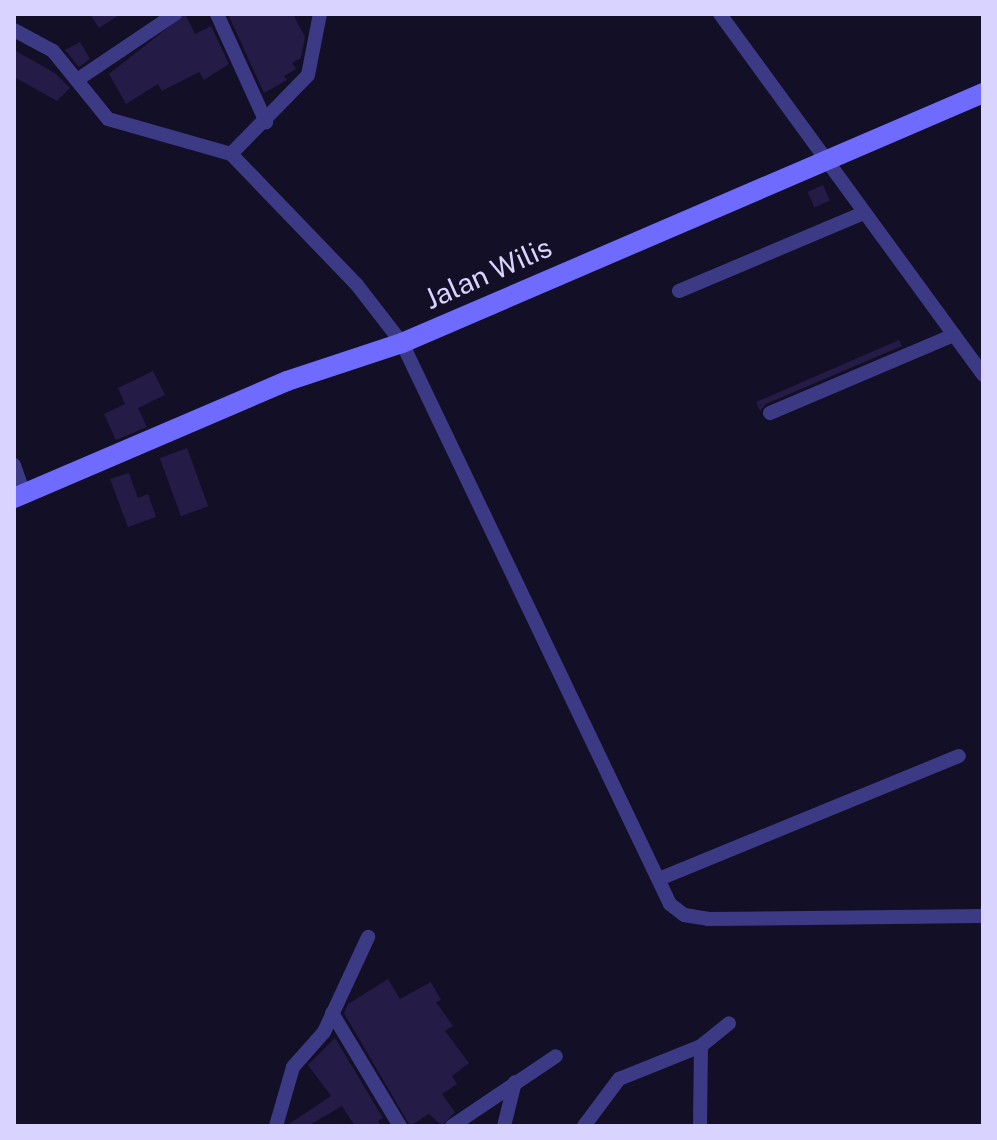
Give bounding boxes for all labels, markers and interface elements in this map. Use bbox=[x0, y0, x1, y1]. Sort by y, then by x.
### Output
street label: Jalan Wilis bbox=[419, 230, 557, 316]

